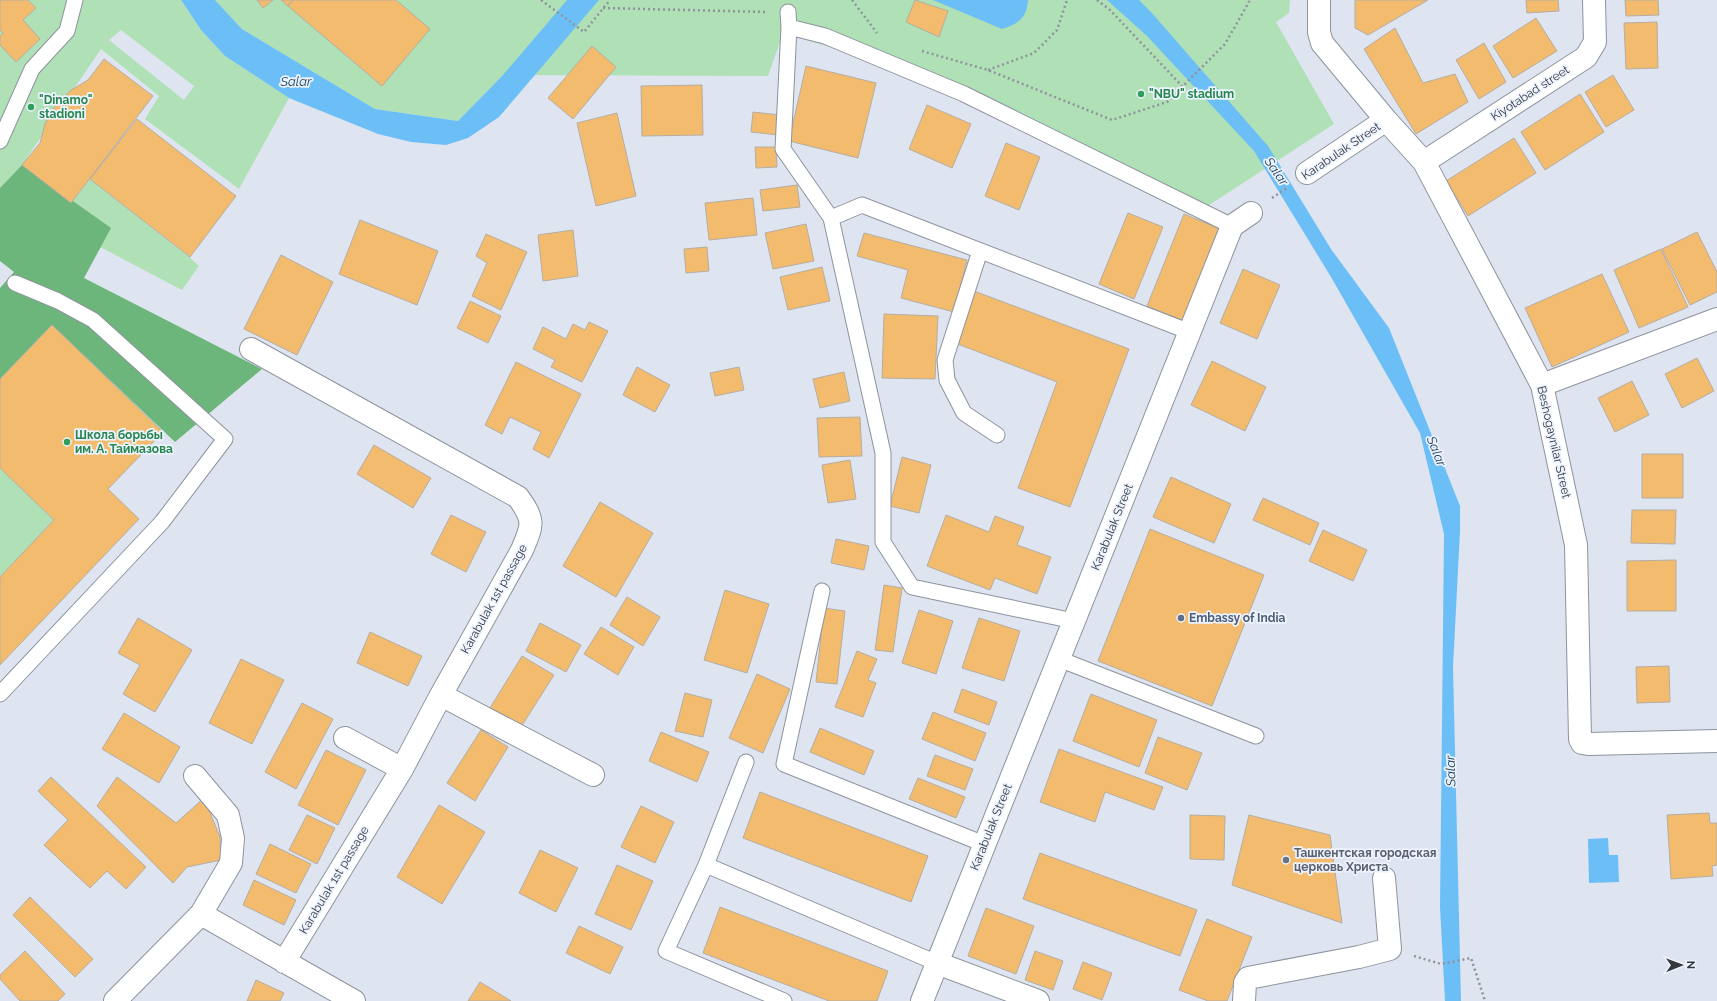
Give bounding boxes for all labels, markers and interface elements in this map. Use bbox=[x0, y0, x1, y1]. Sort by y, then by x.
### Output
street label: Kiyotаbad street bbox=[1488, 62, 1572, 124]
water label: Salar bbox=[279, 74, 312, 89]
place label: "NBU" stadium bbox=[1149, 87, 1234, 101]
marker: "NBU" stadium bbox=[1136, 89, 1146, 99]
place label: "Dinamo" stadioni bbox=[39, 93, 92, 121]
marker: "Dinamo" stadioni bbox=[26, 102, 36, 112]
street label: Karabulak Street bbox=[1299, 119, 1383, 183]
water label: Salar bbox=[1261, 153, 1292, 189]
street label: Beshogaynilar Street bbox=[1534, 384, 1574, 500]
place label: Школа борьбы им. А. Таймазова bbox=[75, 428, 173, 456]
water label: Salar bbox=[1423, 433, 1450, 469]
marker: Школа борьбы им. А. Таймазова bbox=[62, 437, 72, 447]
street label: Karabulak Street bbox=[1088, 482, 1136, 572]
street label: Karabulak 1st passage bbox=[458, 542, 530, 656]
place label: Embassy of India bbox=[1189, 611, 1285, 625]
marker: Embassy of India bbox=[1176, 613, 1186, 623]
water label: Salar bbox=[1442, 755, 1459, 788]
street label: Karabulak Street bbox=[967, 782, 1015, 872]
street label: Karabulak 1st passage bbox=[296, 824, 372, 936]
place label: Ташкентская городская церковь Христа bbox=[1294, 846, 1437, 874]
marker: Ташкентская городская церковь Христа bbox=[1281, 855, 1291, 865]
north arrow bbox=[1661, 945, 1701, 985]
text: N bbox=[1684, 961, 1697, 969]

